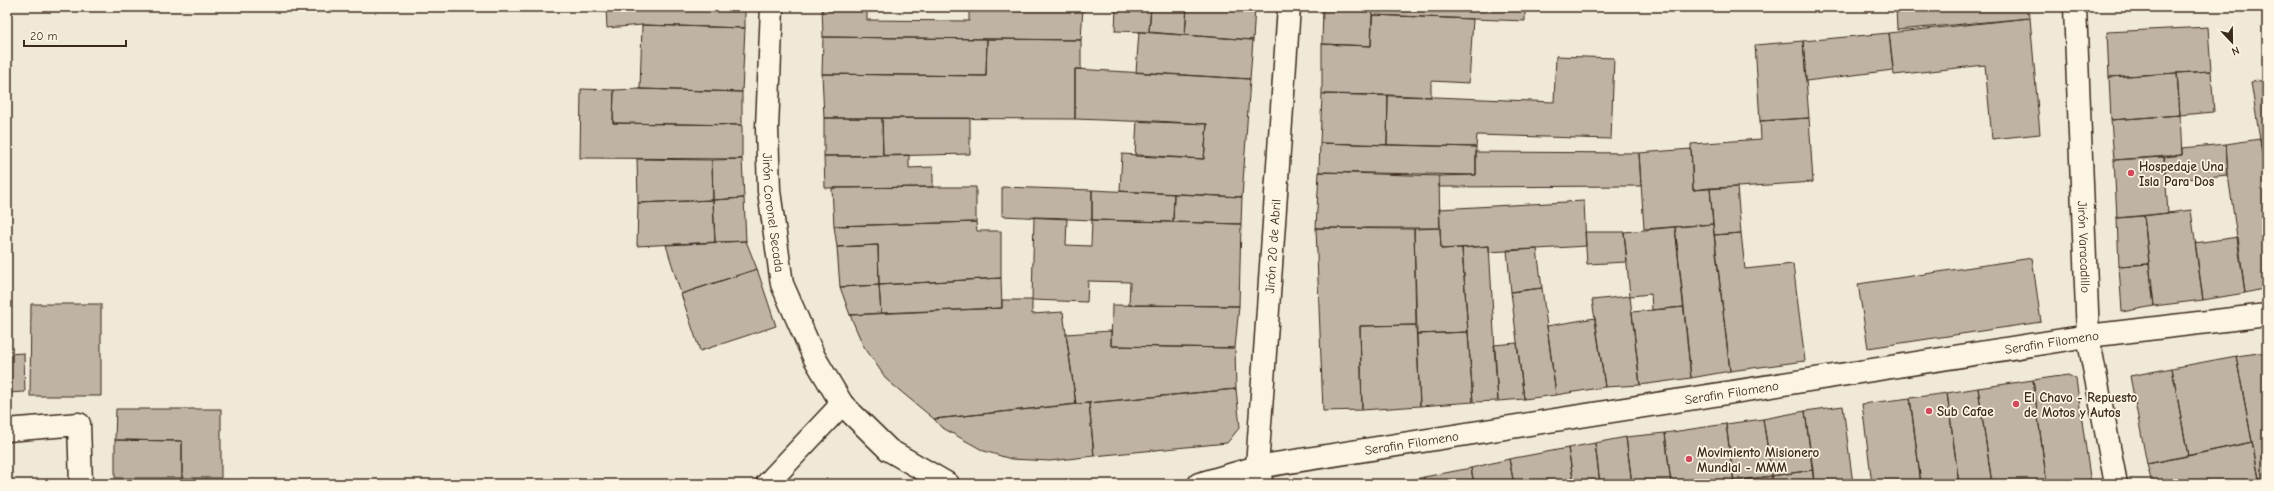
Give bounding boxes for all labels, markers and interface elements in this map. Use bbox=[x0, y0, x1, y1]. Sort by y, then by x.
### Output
scale bar bbox=[24, 22, 126, 48]
north arrow bbox=[2212, 22, 2252, 62]
text: 20 m bbox=[30, 29, 58, 43]
text: N bbox=[2230, 43, 2241, 58]
street label: Jirón Coronel Secada bbox=[760, 153, 788, 273]
place label: Hospedaje Una Isla Para Dos bbox=[2139, 159, 2224, 189]
marker: Hospedaje Una Isla Para Dos bbox=[2126, 168, 2136, 178]
street label: Jirón 20 de Abril bbox=[1262, 199, 1283, 294]
street label: Jirón Varacadillo bbox=[2075, 200, 2094, 293]
street label: Serafin Filomeno bbox=[2004, 327, 2100, 357]
street label: Serafin Filomeno bbox=[1684, 377, 1780, 407]
place label: El Chavo - Repuesto de Motos y Autos bbox=[2024, 390, 2138, 420]
marker: El Chavo - Repuesto de Motos y Autos bbox=[2011, 399, 2021, 409]
place label: Sub Cafae bbox=[1937, 404, 1994, 419]
marker: Sub Cafae bbox=[1924, 406, 1934, 416]
street label: Serafin Filomeno bbox=[1364, 428, 1460, 457]
place label: Movimiento Misionero Mundial - MMM bbox=[1697, 445, 1820, 475]
marker: Movimiento Misionero Mundial - MMM bbox=[1684, 454, 1694, 464]

